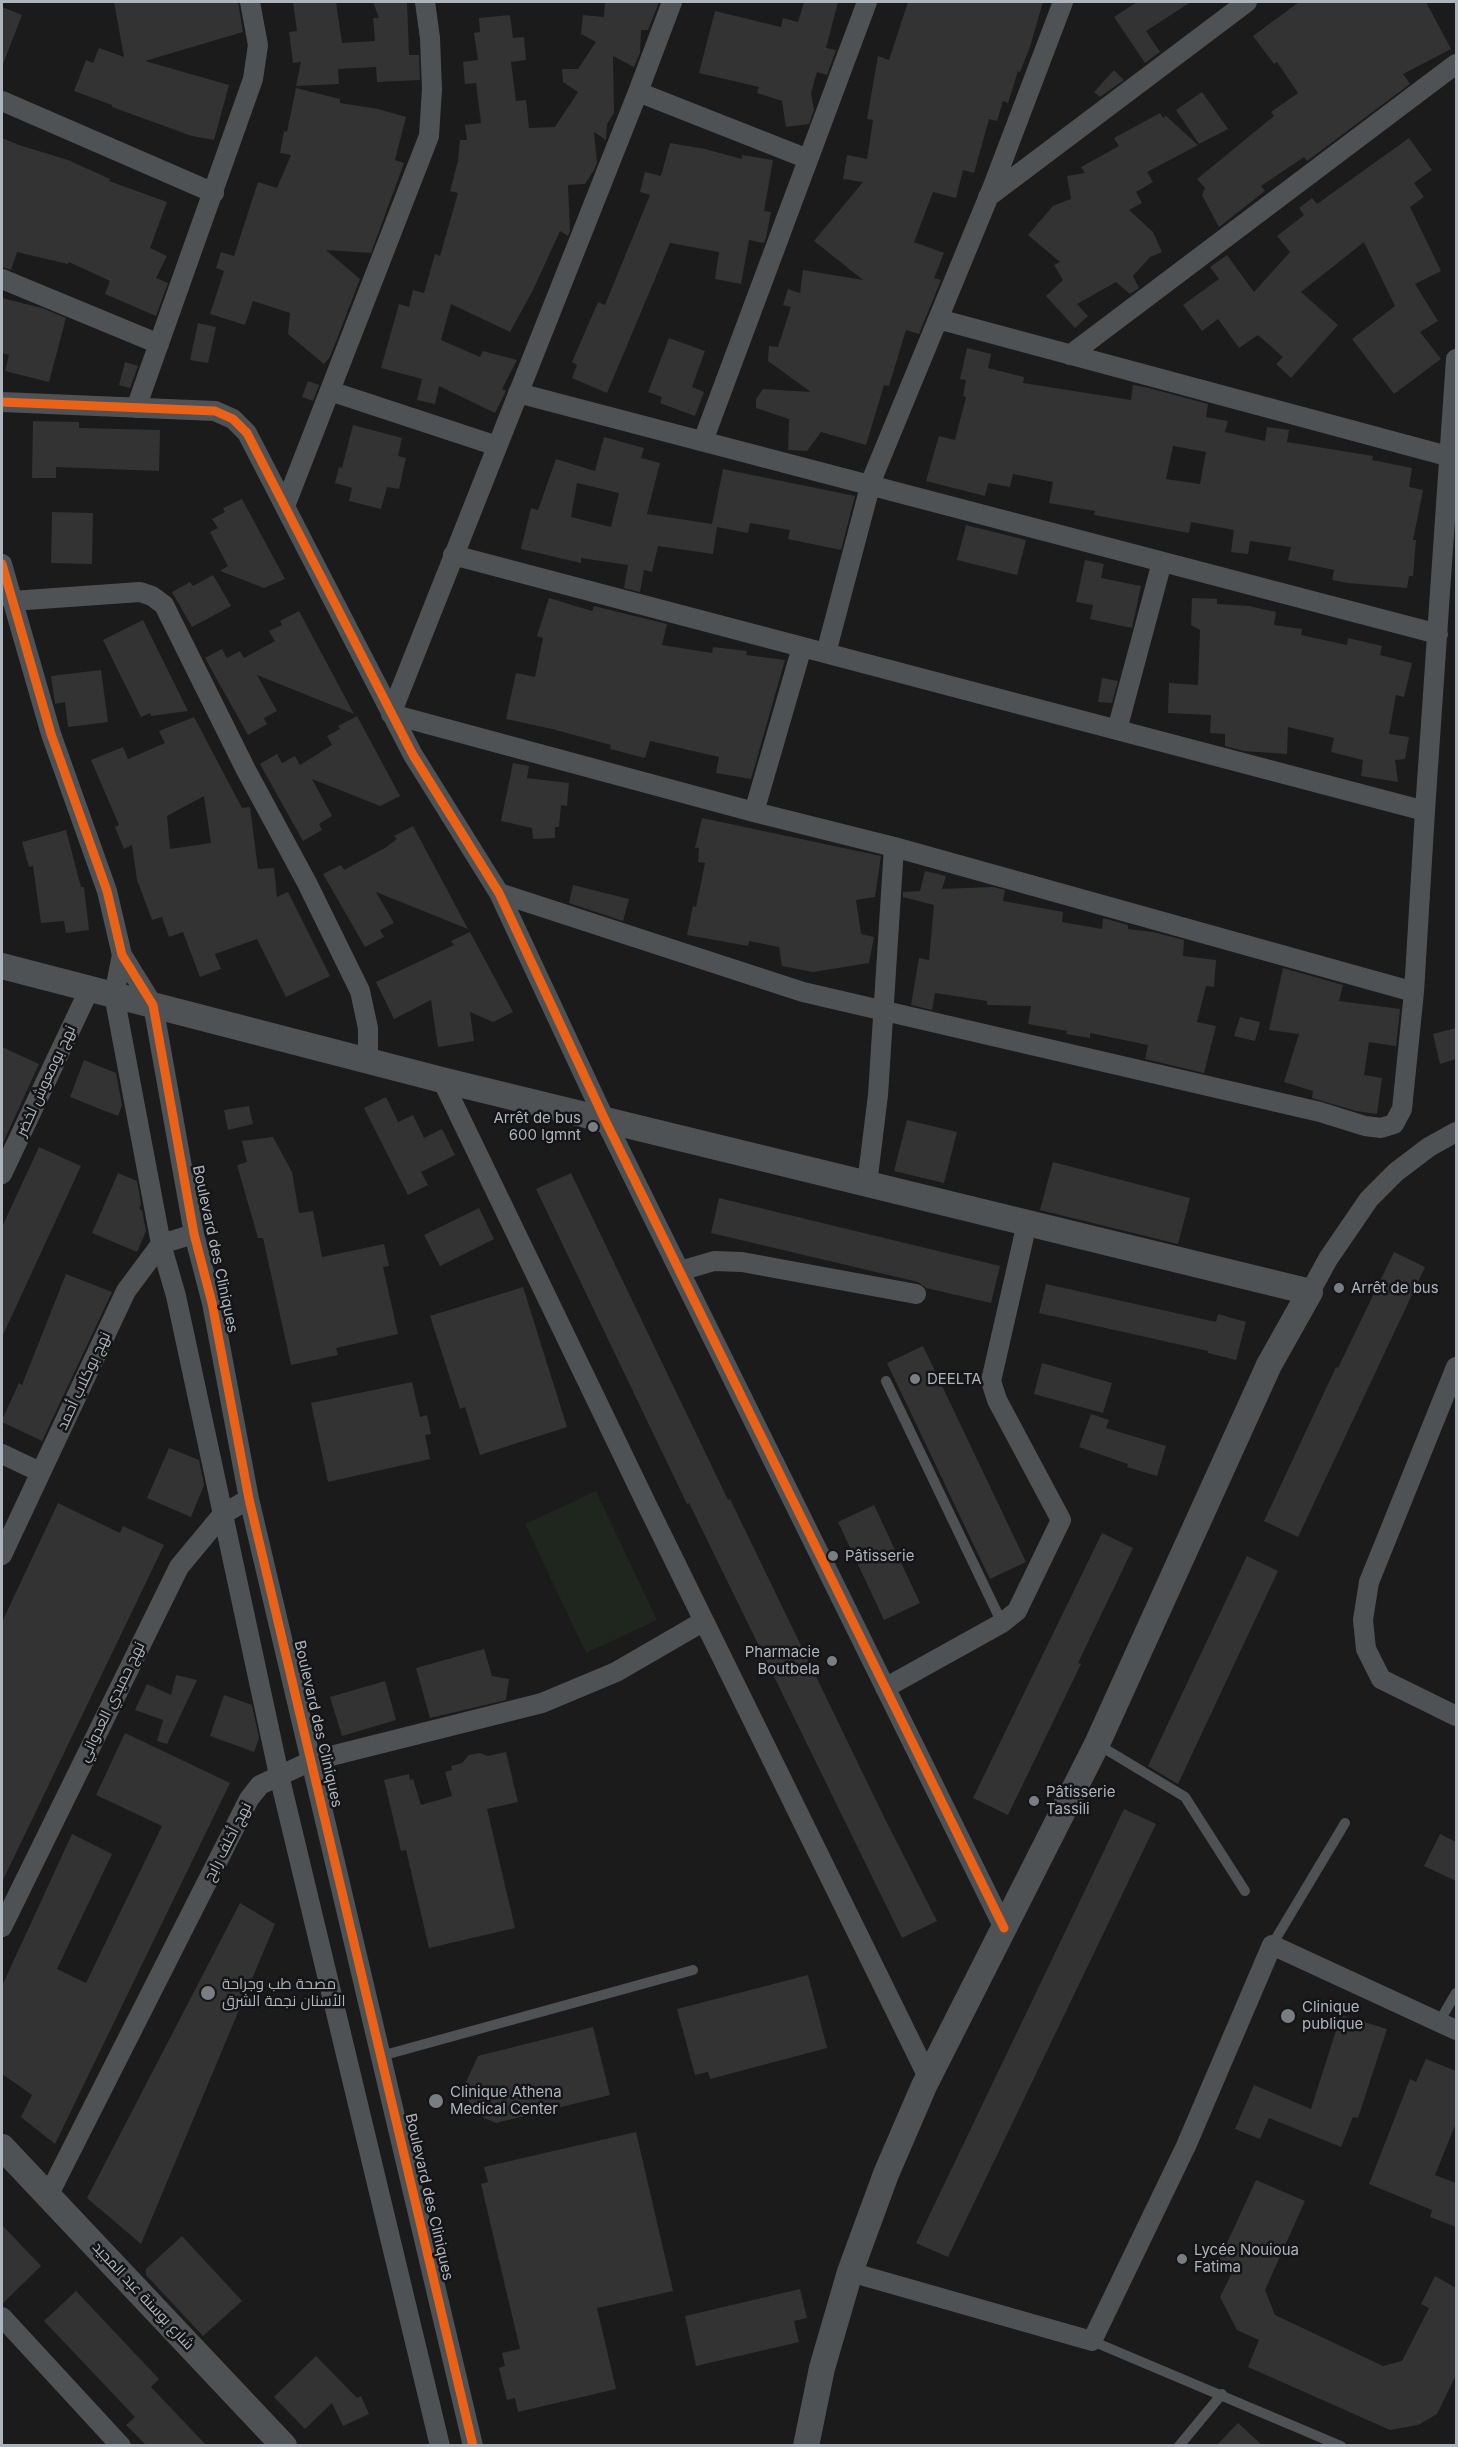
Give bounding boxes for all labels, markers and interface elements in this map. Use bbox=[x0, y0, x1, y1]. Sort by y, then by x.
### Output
street label: نهج بومعوش لخضر bbox=[12, 1023, 80, 1139]
place label: Arrêt de bus 600 lgmnt bbox=[493, 1109, 581, 1144]
marker: Arrêt de bus 600 lgmnt bbox=[586, 1120, 600, 1134]
street label: Boulevard des Cliniques bbox=[188, 1164, 242, 1334]
place label: Arrêt de bus bbox=[1351, 1279, 1439, 1297]
marker: Arrêt de bus bbox=[1332, 1281, 1346, 1295]
street label: نهج بوكلاب أحمد bbox=[53, 1329, 115, 1433]
place label: DEELTA bbox=[927, 1370, 982, 1388]
marker: DEELTA bbox=[908, 1372, 922, 1386]
place label: Pâtisserie bbox=[845, 1547, 914, 1565]
marker: Pâtisserie bbox=[826, 1549, 840, 1563]
street label: نهج حميدي العدواني bbox=[75, 1639, 149, 1765]
street label: Boulevard des Cliniques bbox=[290, 1639, 346, 1809]
place label: Pharmacie Boutbela bbox=[745, 1643, 820, 1678]
marker: Pharmacie Boutbela bbox=[825, 1654, 839, 1668]
place label: Pâtisserie Tassili bbox=[1046, 1783, 1115, 1818]
marker: Pâtisserie Tassili bbox=[1027, 1794, 1041, 1808]
street label: نهج أخلف رابح bbox=[200, 1800, 256, 1884]
place label: مصحة طب وجراحة الأسنان نجمة الشرق bbox=[222, 1975, 345, 2010]
marker: مصحة طب وجراحة الأسنان نجمة الشرق bbox=[199, 1984, 217, 2002]
place label: Clinique publique bbox=[1302, 1998, 1363, 2033]
marker: Clinique publique bbox=[1279, 2007, 1297, 2025]
place label: Clinique Athena Medical Center bbox=[450, 2083, 562, 2118]
marker: Clinique Athena Medical Center bbox=[427, 2092, 445, 2110]
street label: Boulevard des Cliniques bbox=[401, 2112, 457, 2282]
street label: شارع بوسنة عبد المجيد bbox=[88, 2238, 198, 2354]
place label: Lycée Nouioua Fatima bbox=[1194, 2241, 1299, 2276]
marker: Lycée Nouioua Fatima bbox=[1175, 2252, 1189, 2266]

